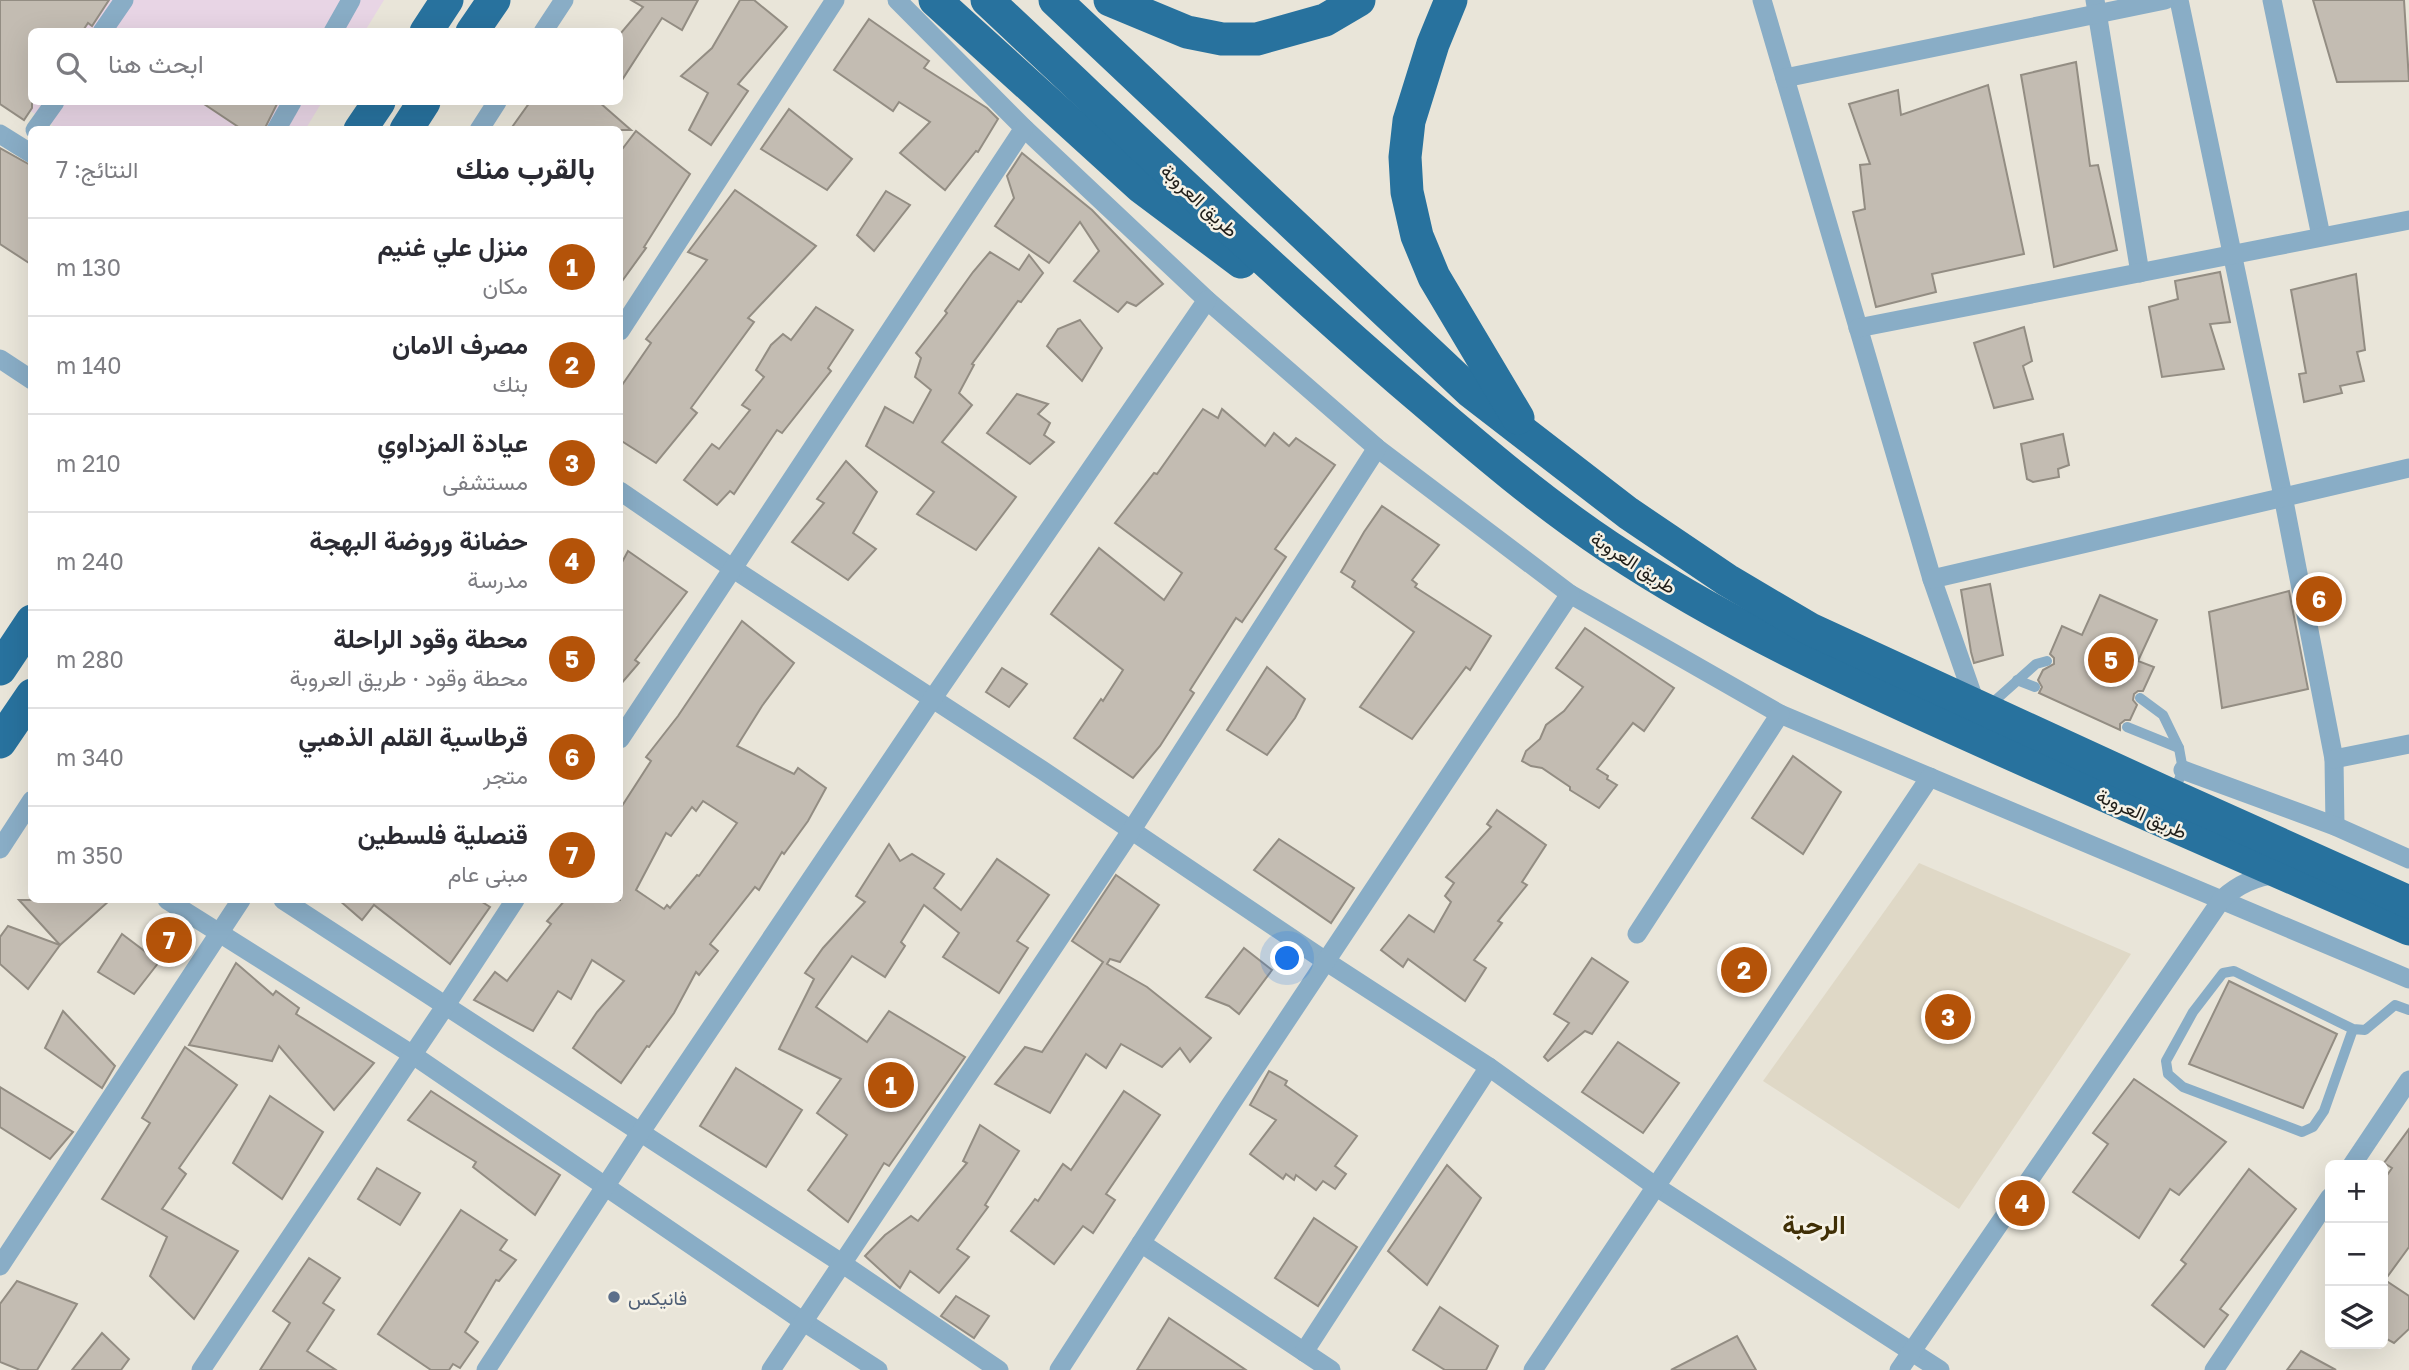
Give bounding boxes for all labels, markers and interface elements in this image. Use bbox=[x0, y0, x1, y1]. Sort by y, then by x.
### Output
search box bbox=[28, 28, 623, 105]
icon: search bbox=[52, 48, 90, 86]
text: ابحث هنا bbox=[108, 48, 204, 79]
text: بالقرب منك bbox=[456, 150, 595, 186]
text: النتائج: 7 bbox=[56, 155, 138, 183]
street label: طريق العروبة bbox=[1156, 159, 1243, 242]
text: منزل علي غنيم bbox=[377, 231, 528, 262]
text: 130 m bbox=[56, 253, 121, 281]
text: 1 bbox=[566, 253, 578, 281]
text: مكان bbox=[482, 271, 528, 299]
text: مصرف الامان bbox=[392, 329, 528, 360]
text: 140 m bbox=[56, 351, 122, 379]
text: 2 bbox=[565, 351, 579, 379]
text: بنك bbox=[493, 369, 528, 397]
text: عيادة المزداوي bbox=[377, 427, 528, 458]
text: 210 m bbox=[56, 449, 121, 477]
text: 3 bbox=[565, 449, 579, 477]
text: مستشفى bbox=[442, 467, 528, 495]
text: حضانة وروضة البهجة bbox=[309, 525, 528, 556]
street label: طريق العروبة bbox=[1587, 526, 1681, 599]
text: 240 m bbox=[56, 547, 124, 575]
text: 4 bbox=[565, 547, 579, 575]
text: مدرسة bbox=[467, 565, 528, 593]
pin: 6 bbox=[2296, 573, 2342, 625]
text: محطة وقود الراحلة bbox=[333, 623, 528, 654]
pin: 5 bbox=[2088, 634, 2134, 686]
text: 280 m bbox=[56, 645, 124, 673]
text: 5 bbox=[565, 645, 579, 673]
text: محطة وقود · طريق العروبة bbox=[289, 663, 528, 691]
text: قرطاسية القلم الذهبي bbox=[298, 721, 528, 752]
text: 340 m bbox=[56, 743, 124, 771]
text: 6 bbox=[565, 743, 579, 771]
text: متجر bbox=[483, 761, 528, 789]
street label: طريق العروبة bbox=[2093, 783, 2191, 844]
text: قنصلية فلسطين bbox=[357, 819, 528, 850]
text: 350 m bbox=[56, 841, 123, 869]
text: 7 bbox=[566, 841, 578, 869]
text: مبنى عام bbox=[448, 859, 528, 887]
pin: 7 bbox=[146, 914, 192, 966]
your location bbox=[1270, 941, 1304, 975]
pin: 2 bbox=[1721, 944, 1767, 996]
pin: 3 bbox=[1925, 991, 1971, 1043]
pin: 1 bbox=[868, 1059, 914, 1111]
map controls bbox=[2325, 1160, 2388, 1349]
button: + bbox=[2325, 1160, 2388, 1223]
pin: 4 bbox=[1999, 1177, 2045, 1229]
district label: الرحبة bbox=[1782, 1209, 1846, 1241]
button: − bbox=[2325, 1223, 2388, 1286]
place label: فانيكس bbox=[628, 1286, 687, 1310]
button: layers bbox=[2325, 1286, 2388, 1349]
marker: فانيكس bbox=[606, 1289, 622, 1305]

